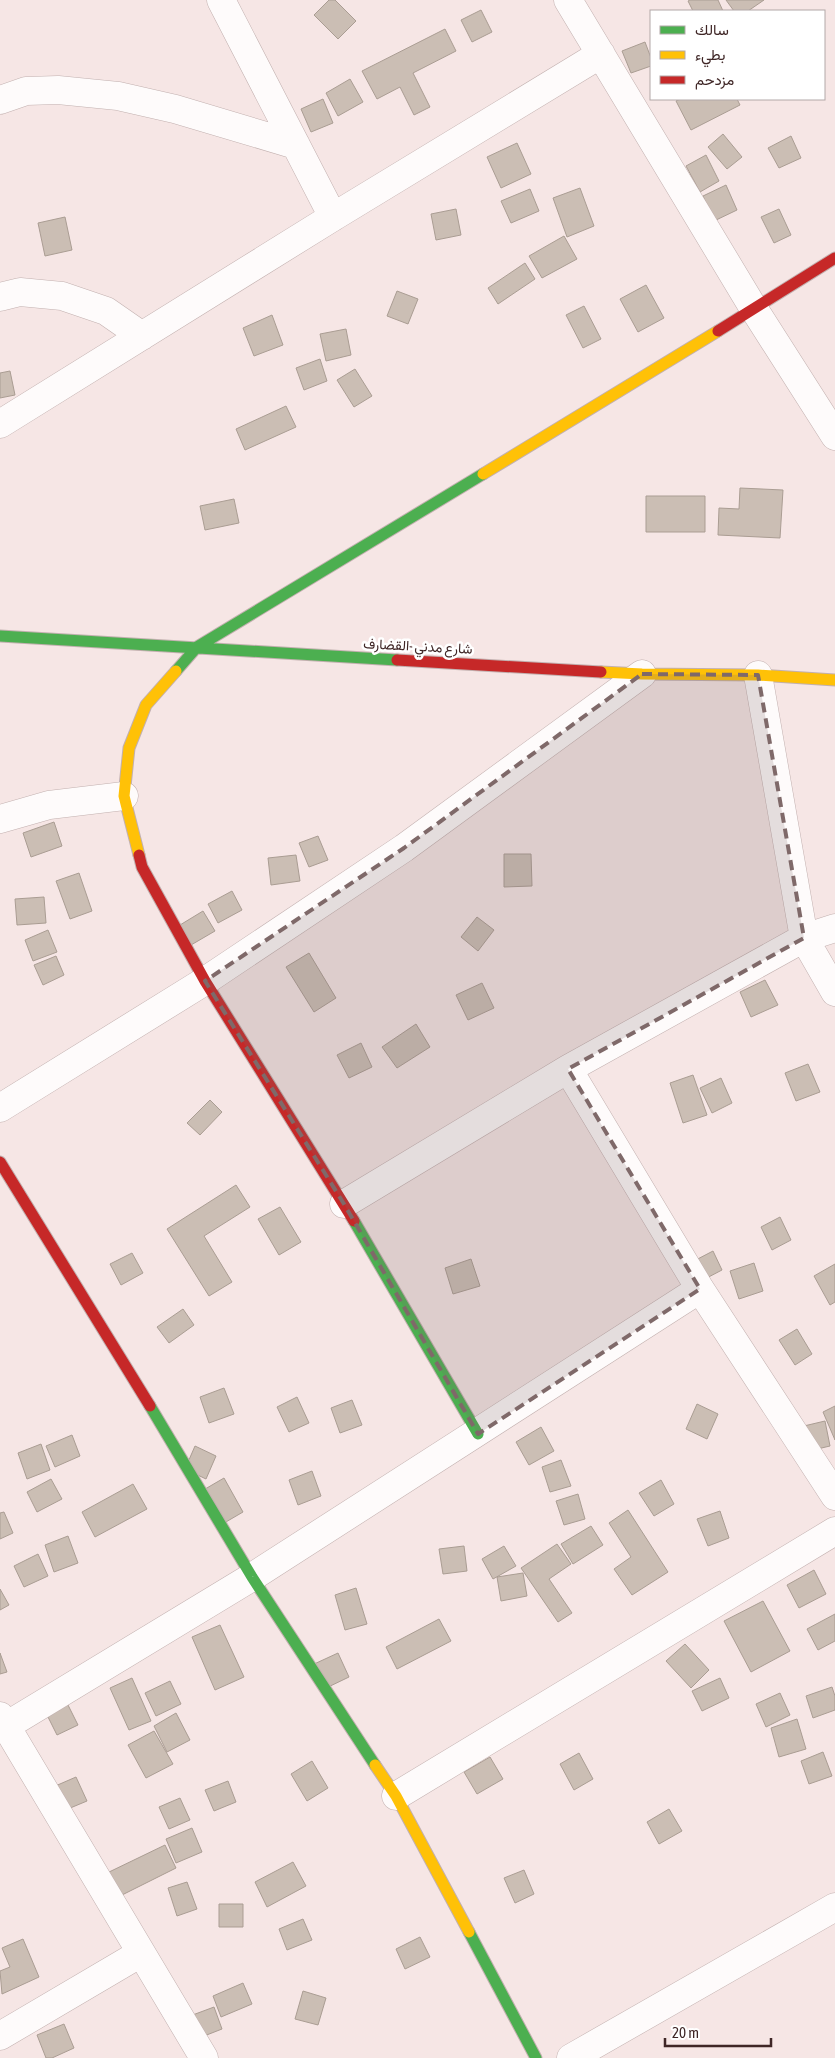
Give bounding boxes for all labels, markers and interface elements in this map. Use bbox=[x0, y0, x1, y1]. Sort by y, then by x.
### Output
legend bbox=[650, 10, 825, 100]
text: سالك bbox=[695, 21, 729, 38]
text: بطيء bbox=[695, 46, 725, 68]
text: مزدحم bbox=[695, 71, 734, 90]
street label: شارع مدني -القضارف bbox=[363, 635, 473, 661]
scale bar bbox=[665, 2016, 771, 2048]
text: 20 m bbox=[672, 2024, 699, 2041]

